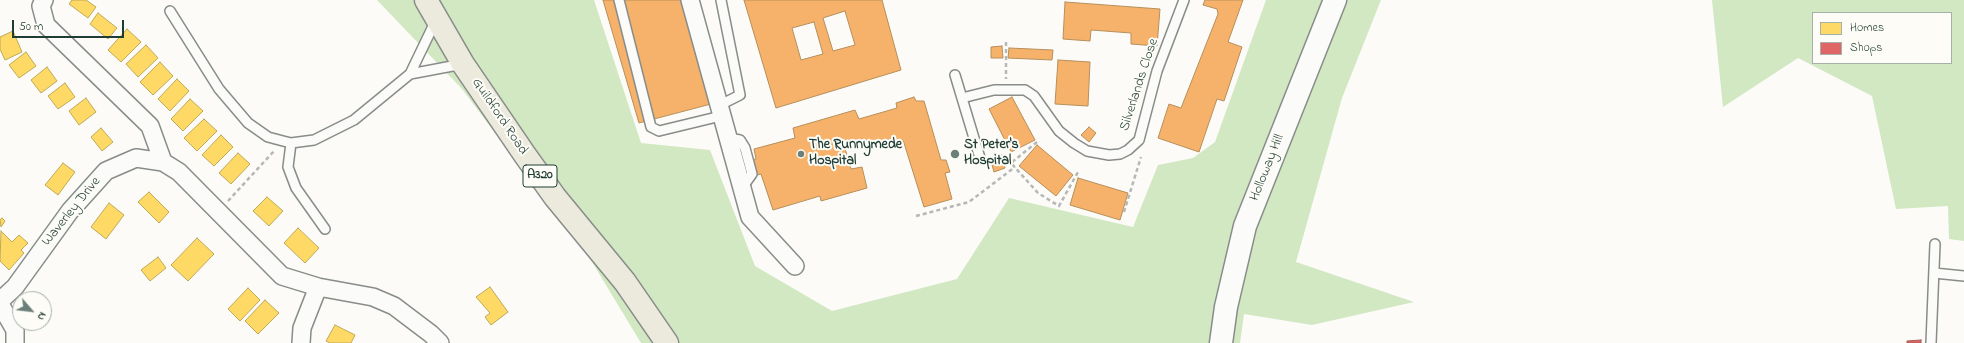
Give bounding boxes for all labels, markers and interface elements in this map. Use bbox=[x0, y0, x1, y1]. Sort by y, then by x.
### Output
scale bar bbox=[14, 12, 126, 38]
legend bbox=[1812, 12, 1952, 64]
text: 50 m bbox=[19, 18, 43, 36]
text: Homes bbox=[1850, 19, 1884, 37]
street label: Silverlands Close bbox=[1117, 37, 1163, 133]
text: Shops bbox=[1850, 39, 1882, 57]
street label: Guildford Road bbox=[467, 76, 531, 158]
street label: Holloway Hill bbox=[1247, 132, 1289, 204]
place label: The Runnymede Hospital bbox=[809, 138, 902, 170]
place label: St Peter's Hospital bbox=[964, 138, 1019, 170]
marker: St Peter's Hospital bbox=[949, 148, 961, 160]
marker: The Runnymede Hospital bbox=[796, 149, 806, 159]
road number: A320 bbox=[523, 165, 557, 187]
street label: Waverley Drive bbox=[39, 174, 105, 250]
north arrow bbox=[12, 291, 52, 331]
text: N bbox=[33, 309, 51, 323]

